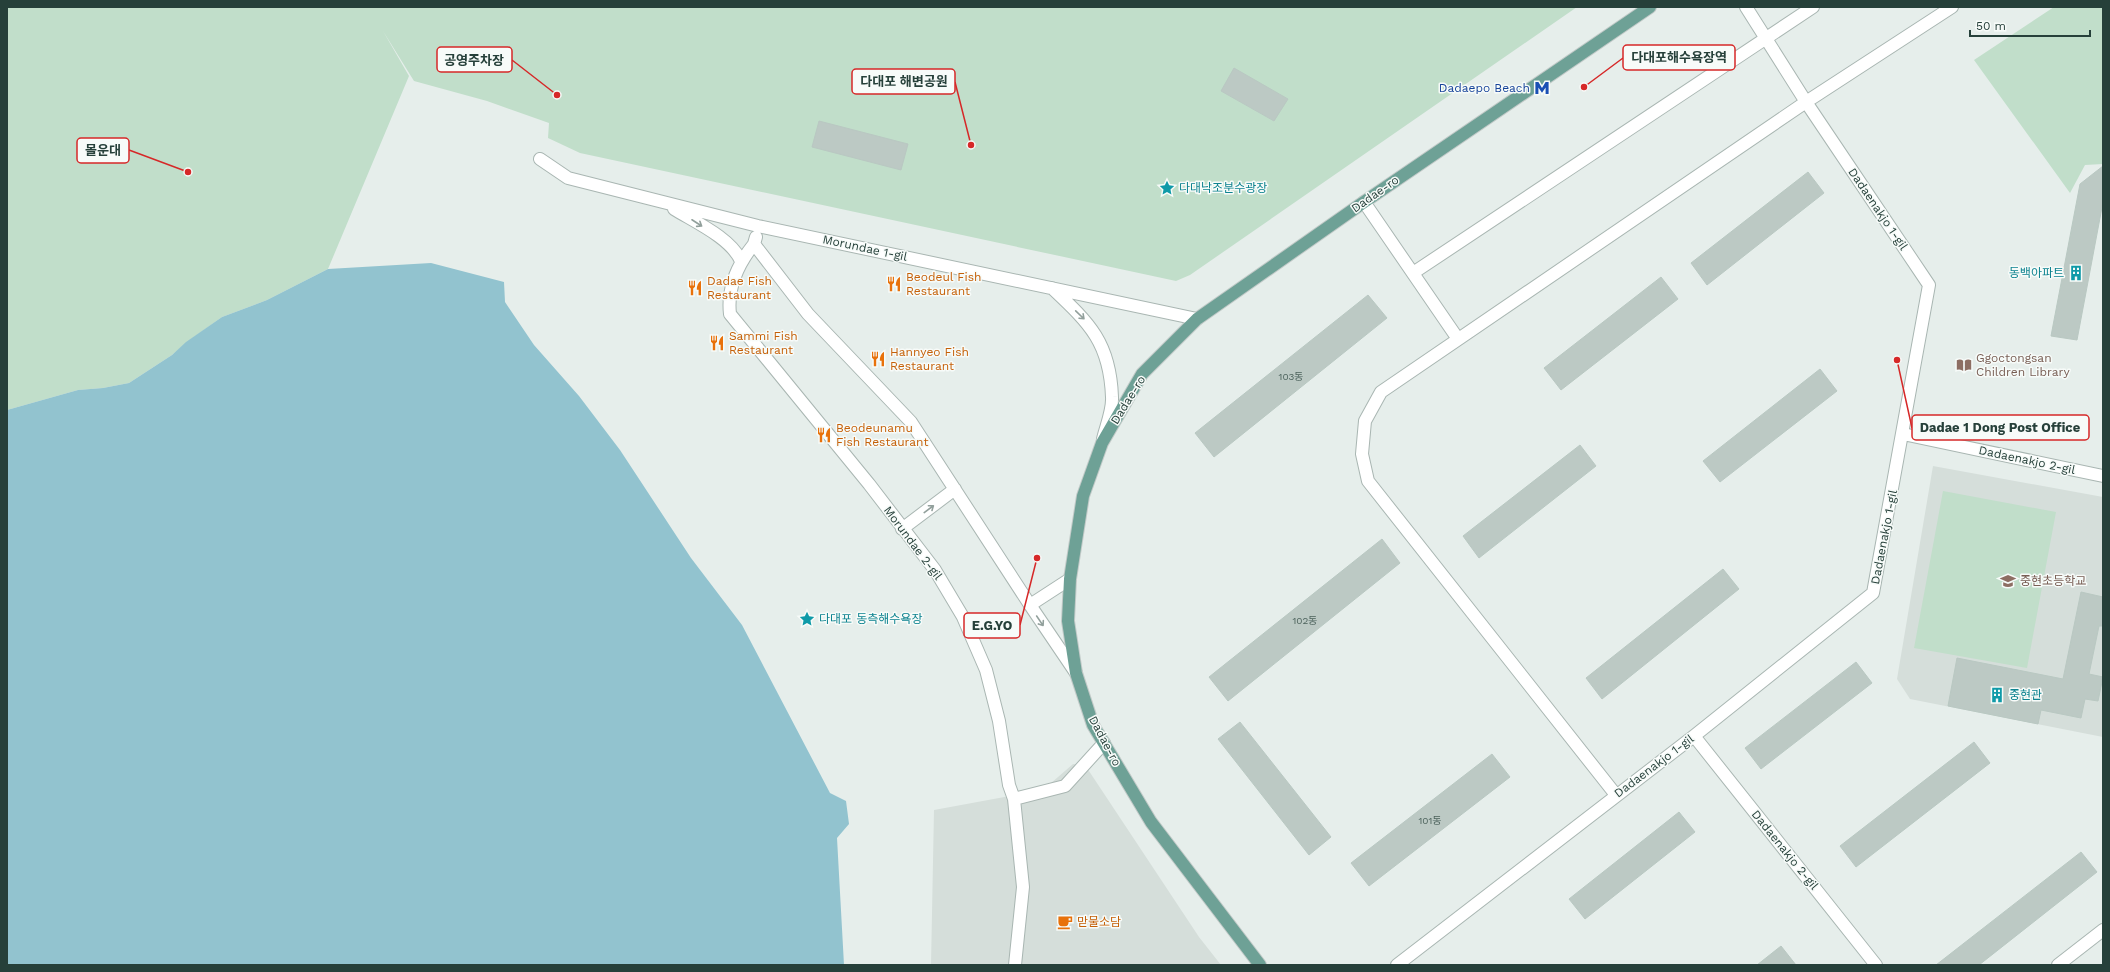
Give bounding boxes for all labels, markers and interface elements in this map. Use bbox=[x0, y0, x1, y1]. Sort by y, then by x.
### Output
scale bar bbox=[1970, 12, 2090, 38]
text: 50 m bbox=[1976, 19, 2006, 33]
callout: 다대포해수욕장역 bbox=[1623, 45, 1735, 70]
callout: 공영주차장 bbox=[437, 47, 512, 72]
text: 다대포해수욕장역 bbox=[1631, 50, 1727, 65]
text: 공영주차장 bbox=[444, 53, 504, 68]
callout: 다대포 해변공원 bbox=[852, 69, 955, 94]
text: 다대포 해변공원 bbox=[860, 74, 948, 89]
metro station icon: Dadaepo Beach bbox=[1533, 79, 1551, 97]
place label: Dadaepo Beach bbox=[1439, 81, 1530, 95]
callout: 몰운대 bbox=[77, 138, 129, 163]
text: 몰운대 bbox=[85, 143, 121, 158]
street label: Dadaenakjo 1-gil bbox=[1845, 165, 1911, 253]
street label: Dadae-ro bbox=[1349, 173, 1401, 215]
place icon: 다대낙조분수광장 bbox=[1158, 179, 1176, 197]
place label: 다대낙조분수광장 bbox=[1179, 181, 1267, 195]
one-way arrow bbox=[691, 219, 702, 227]
street label: Morundae 1-gil bbox=[821, 232, 909, 264]
building icon: 동백아파트 bbox=[2067, 264, 2085, 282]
place label: 동백아파트 bbox=[2009, 266, 2064, 280]
place label: Beodeul Fish Restaurant bbox=[906, 270, 981, 298]
place label: Dadae Fish Restaurant bbox=[707, 274, 772, 302]
restaurant icon: Beodeul Fish Restaurant bbox=[885, 275, 903, 293]
restaurant icon: Dadae Fish Restaurant bbox=[686, 279, 704, 297]
one-way arrow bbox=[1075, 310, 1085, 320]
place label: Sammi Fish Restaurant bbox=[729, 329, 798, 357]
restaurant icon: Sammi Fish Restaurant bbox=[708, 334, 726, 352]
place label: Hannyeo Fish Restaurant bbox=[890, 345, 969, 373]
restaurant icon: Hannyeo Fish Restaurant bbox=[869, 350, 887, 368]
place label: Ggoctongsan Children Library bbox=[1976, 351, 2071, 379]
library icon: Ggoctongsan Children Library bbox=[1955, 356, 1973, 374]
house number: 103동 bbox=[1279, 371, 1303, 382]
street label: Dadae-ro bbox=[1108, 373, 1148, 427]
callout: Dadae 1 Dong Post Office bbox=[1912, 415, 2089, 440]
text: Dadae 1 Dong Post Office bbox=[1920, 420, 2081, 435]
place label: Beodeunamu Fish Restaurant bbox=[836, 421, 929, 449]
restaurant icon: Beodeunamu Fish Restaurant bbox=[815, 426, 833, 444]
street label: Dadaenakjo 2-gil bbox=[1977, 443, 2077, 477]
street label: Dadaenakjo 1-gil bbox=[1868, 488, 1900, 585]
street label: Morundae 2-gil bbox=[881, 503, 945, 583]
one-way arrow bbox=[923, 505, 934, 513]
school or university icon: 중현초등학교 bbox=[1999, 572, 2017, 590]
place label: 중현초등학교 bbox=[2020, 574, 2086, 588]
place icon: 다대포 동측해수욕장 bbox=[798, 610, 816, 628]
place label: 다대포 동측해수욕장 bbox=[819, 612, 922, 626]
callout: E.G.YO bbox=[964, 613, 1020, 638]
one-way arrow bbox=[1036, 615, 1044, 626]
house number: 102동 bbox=[1292, 615, 1318, 626]
text: E.G.YO bbox=[972, 618, 1012, 633]
building icon: 중현관 bbox=[1988, 686, 2006, 704]
place label: 중현관 bbox=[2009, 688, 2042, 702]
street label: Dadae-ro bbox=[1086, 714, 1124, 768]
street label: Dadaenakjo 1-gil bbox=[1611, 731, 1697, 800]
street label: Dadaenakjo 2-gil bbox=[1749, 807, 1822, 893]
house number: 101동 bbox=[1418, 815, 1442, 826]
cafe icon: 맏물소담 bbox=[1056, 913, 1074, 931]
place label: 맏물소담 bbox=[1077, 915, 1121, 929]

